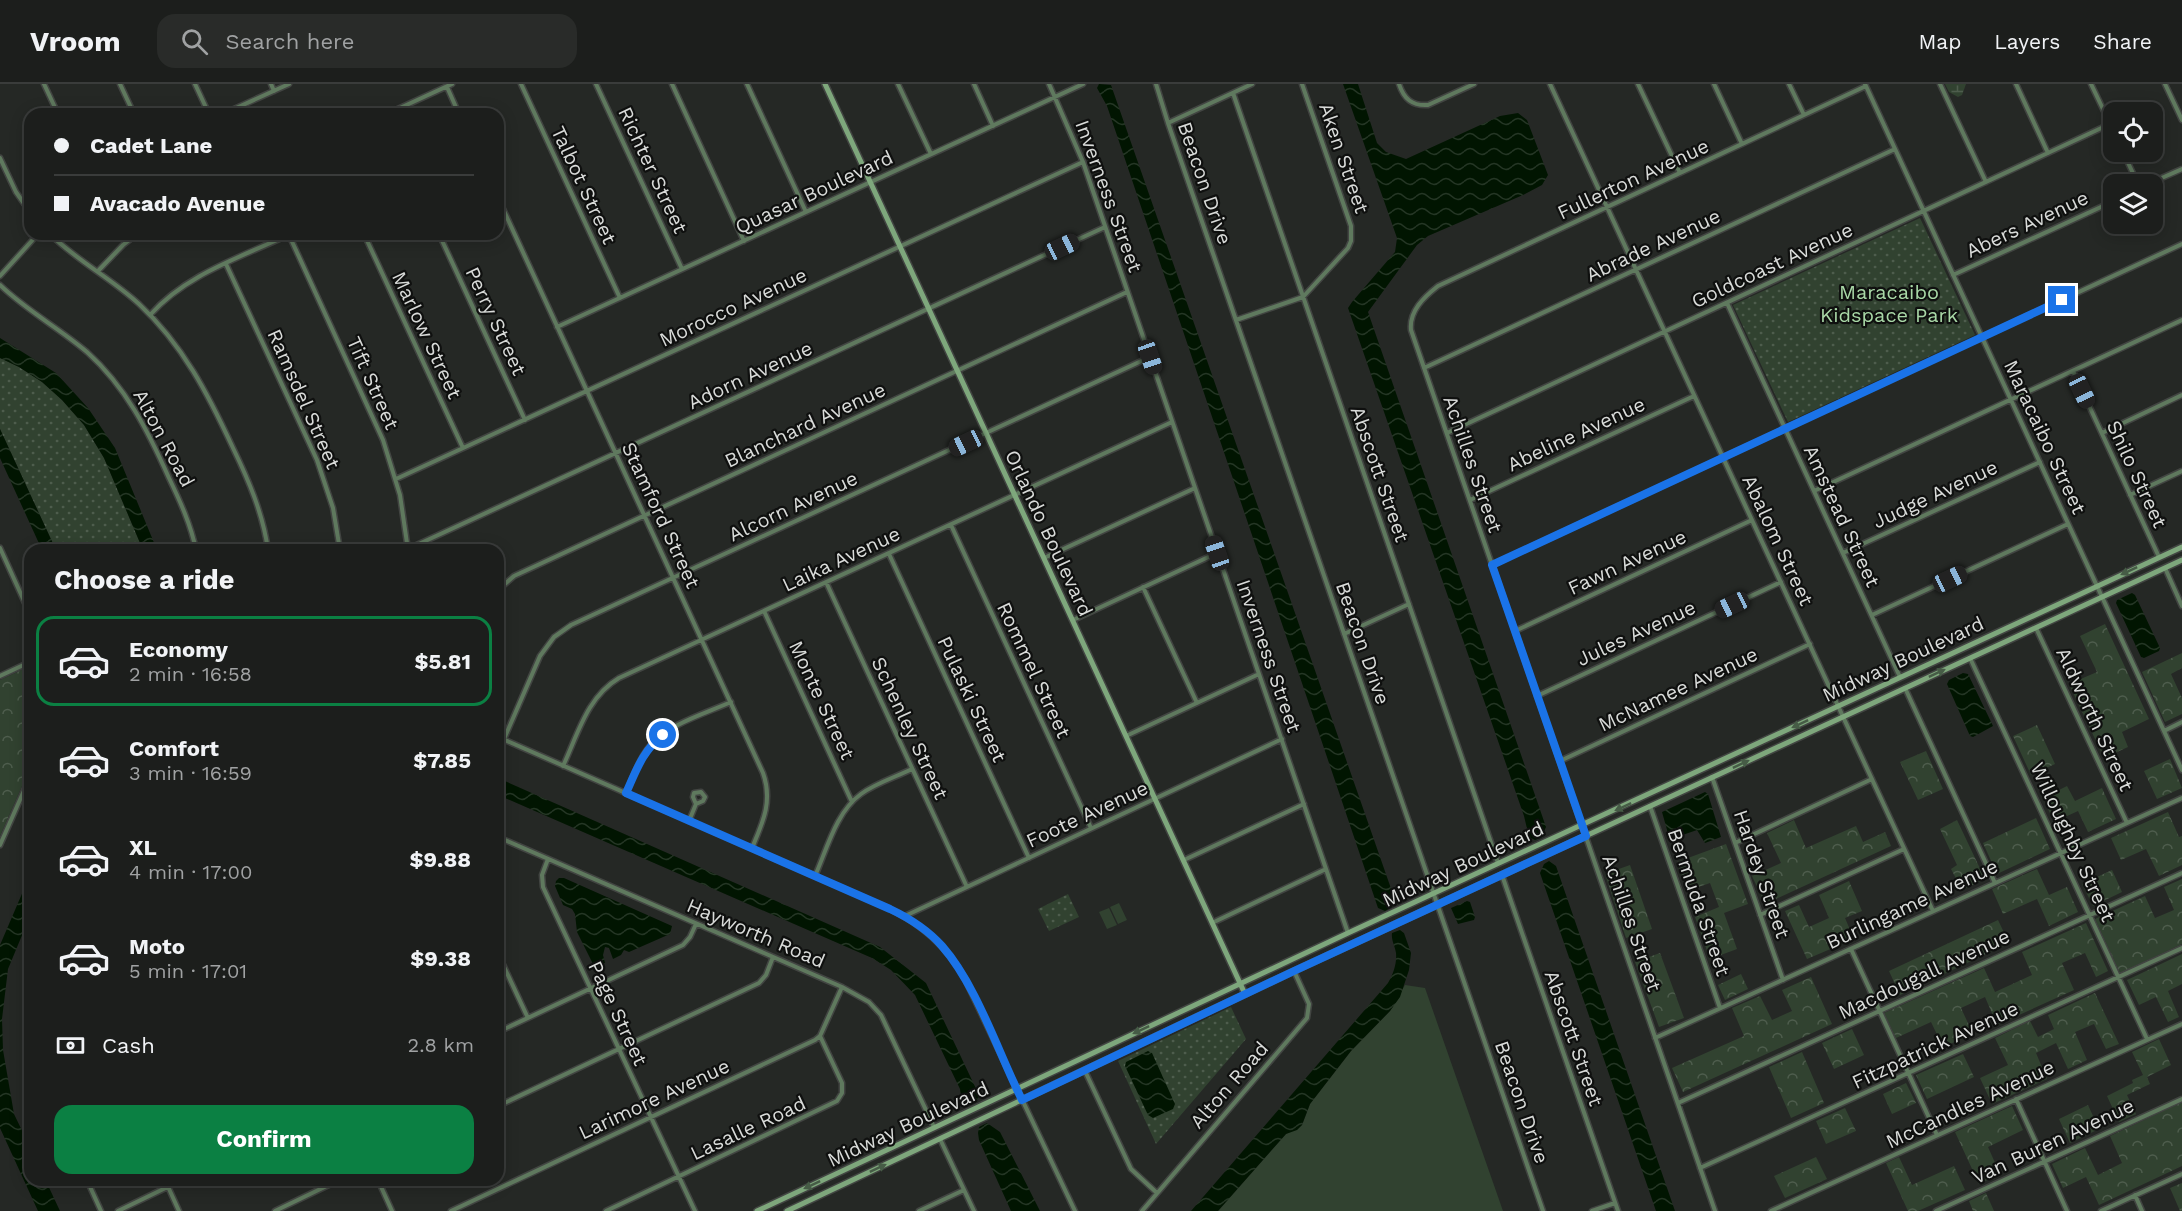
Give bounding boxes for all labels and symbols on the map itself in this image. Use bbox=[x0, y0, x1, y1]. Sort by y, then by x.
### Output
street label: Aken Street bbox=[1314, 100, 1374, 217]
street label: Richter Street bbox=[613, 103, 693, 238]
street label: Inverness Street bbox=[1070, 117, 1148, 276]
street label: Beacon Drive bbox=[1173, 119, 1237, 247]
street label: Talbot Street bbox=[546, 122, 622, 248]
street label: Fullerton Avenue bbox=[1553, 133, 1713, 225]
street label: Quasar Boulevard bbox=[731, 145, 897, 239]
street label: Abers Avenue bbox=[1962, 185, 2092, 263]
street label: Abrade Avenue bbox=[1582, 203, 1724, 287]
street label: Goldcoast Avenue bbox=[1687, 217, 1857, 313]
car bbox=[1042, 231, 1082, 263]
street label: Morocco Avenue bbox=[655, 262, 811, 352]
street label: Perry Street bbox=[460, 263, 532, 380]
street label: Marlow Street bbox=[387, 268, 467, 403]
park label: Maracaibo Kidspace Park bbox=[1820, 280, 1958, 327]
route end bbox=[2048, 286, 2075, 313]
street label: Ramsdel Street bbox=[262, 325, 346, 473]
street label: Tift Street bbox=[342, 333, 404, 434]
street label: Adorn Avenue bbox=[684, 336, 816, 414]
car bbox=[1136, 337, 1164, 377]
street label: Maracaibo Street bbox=[1999, 356, 2091, 518]
car bbox=[2066, 371, 2098, 411]
street label: Blanchard Avenue bbox=[721, 377, 889, 473]
street label: Alton Road bbox=[128, 385, 200, 491]
street label: Achilles Street bbox=[1438, 392, 1508, 536]
street label: Abeline Avenue bbox=[1503, 392, 1649, 476]
street label: Abscott Street bbox=[1346, 403, 1415, 546]
street label: Shilo Street bbox=[2102, 417, 2173, 532]
car bbox=[946, 427, 986, 459]
street label: Stamford Street bbox=[617, 438, 706, 592]
street label: Amstead Street bbox=[1799, 441, 1886, 591]
street label: Orlando Boulevard bbox=[1000, 446, 1098, 620]
street label: Judge Avenue bbox=[1869, 455, 2001, 533]
street label: Alcorn Avenue bbox=[725, 466, 861, 546]
street label: Abalom Street bbox=[1737, 471, 1819, 610]
street label: Laika Avenue bbox=[778, 521, 904, 597]
street label: Fawn Avenue bbox=[1564, 524, 1690, 600]
car bbox=[1203, 533, 1231, 573]
car bbox=[1930, 563, 1970, 595]
one-way arrow bbox=[2120, 567, 2137, 576]
street label: Inverness Street bbox=[1232, 576, 1307, 736]
street label: Beacon Drive bbox=[1331, 579, 1395, 707]
car bbox=[1712, 589, 1752, 621]
street label: Jules Avenue bbox=[1573, 595, 1699, 671]
street label: Rommel Street bbox=[992, 598, 1076, 742]
street label: Midway Boulevard bbox=[1818, 611, 1988, 707]
street label: Pulaski Street bbox=[932, 632, 1012, 766]
street label: Monte Street bbox=[784, 637, 860, 764]
street label: McNamee Avenue bbox=[1595, 642, 1761, 736]
street label: Aldworth Street bbox=[2051, 643, 2139, 795]
street label: Schenley Street bbox=[867, 653, 954, 804]
one-way arrow bbox=[1929, 669, 1946, 678]
one-way arrow bbox=[1791, 720, 1808, 729]
route start bbox=[649, 721, 676, 748]
street label: Willoughby Street bbox=[2026, 758, 2121, 926]
one-way arrow bbox=[1733, 759, 1751, 769]
street label: Foote Avenue bbox=[1022, 775, 1152, 853]
one-way arrow bbox=[1615, 802, 1632, 811]
street label: Hardey Street bbox=[1729, 807, 1795, 942]
street label: Midway Boulevard bbox=[1378, 816, 1548, 912]
street label: Bermuda Street bbox=[1662, 825, 1736, 980]
street label: Achilles Street bbox=[1597, 851, 1667, 995]
street label: Burlingame Avenue bbox=[1822, 854, 2002, 954]
street label: Hayworth Road bbox=[683, 893, 829, 973]
street label: Macdougall Avenue bbox=[1834, 924, 2014, 1024]
street label: Page Street bbox=[583, 957, 653, 1070]
street label: Abscott Street bbox=[1540, 967, 1609, 1110]
street label: Fitzpatrick Avenue bbox=[1848, 996, 2022, 1094]
one-way arrow bbox=[1133, 1026, 1150, 1035]
street label: Alton Road bbox=[1185, 1037, 1273, 1133]
street label: Beacon Drive bbox=[1490, 1038, 1554, 1166]
street label: Larimore Avenue bbox=[575, 1053, 733, 1145]
street label: McCandles Avenue bbox=[1882, 1054, 2058, 1154]
street label: Midway Boulevard bbox=[823, 1076, 993, 1172]
street label: Lasalle Road bbox=[686, 1091, 810, 1165]
street label: Van Buren Avenue bbox=[1968, 1093, 2138, 1189]
one-way arrow bbox=[869, 1164, 886, 1173]
one-way arrow bbox=[804, 1181, 821, 1190]

